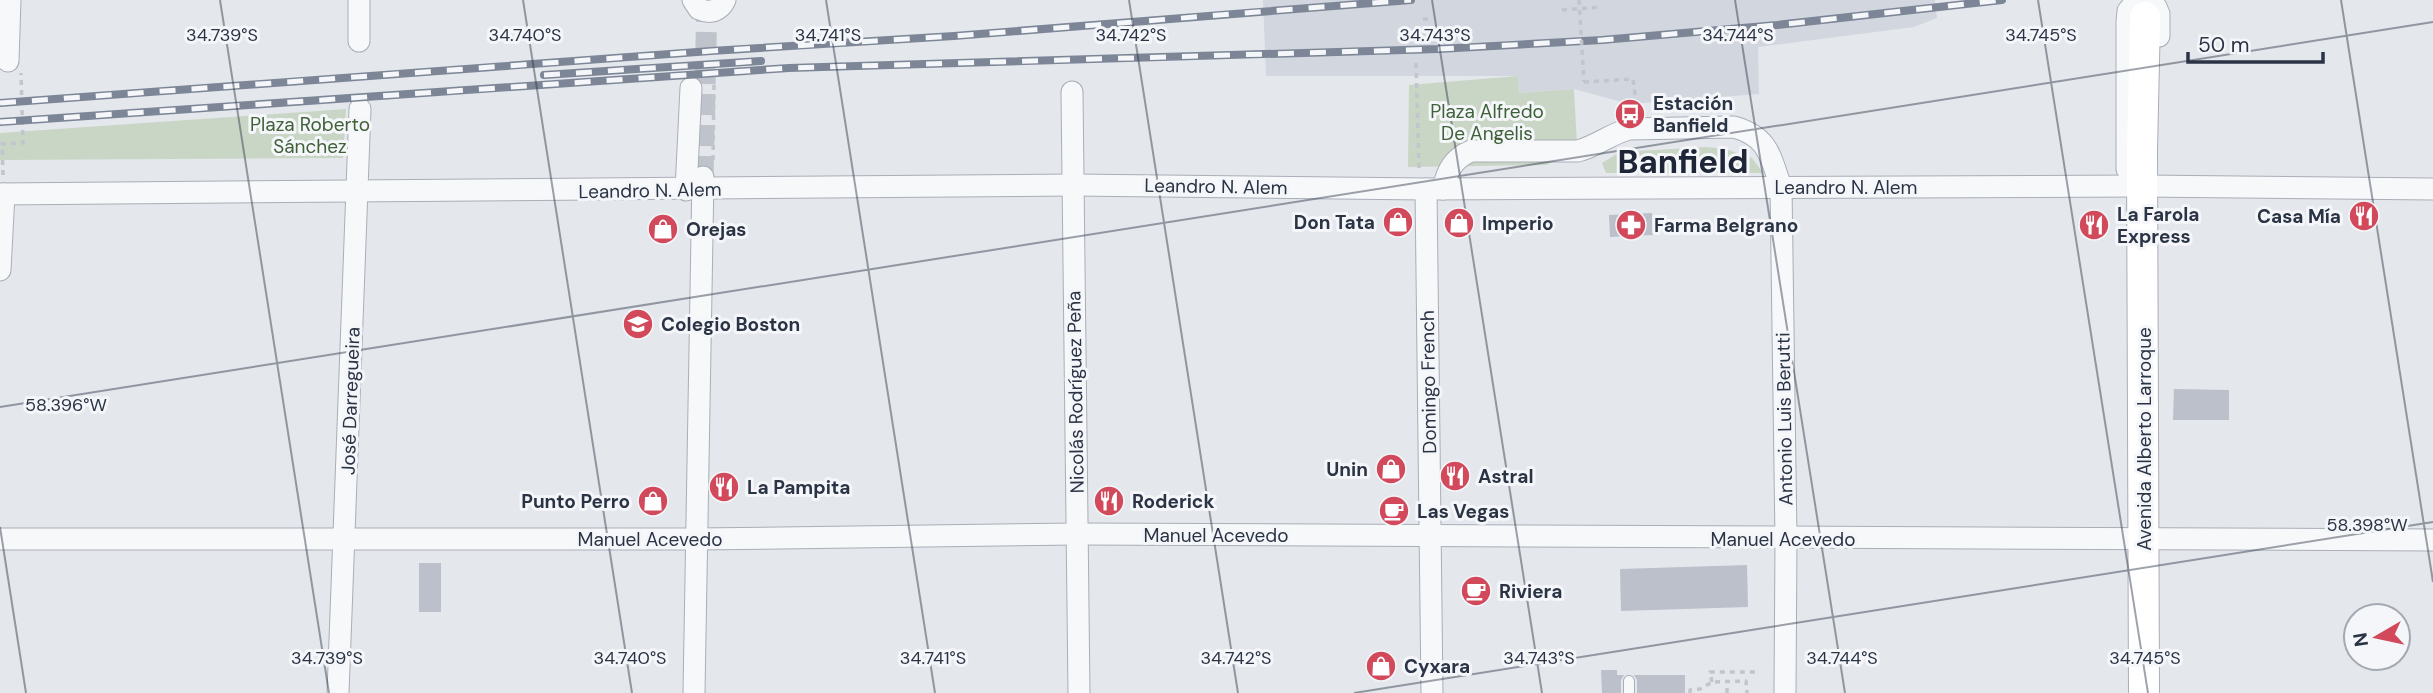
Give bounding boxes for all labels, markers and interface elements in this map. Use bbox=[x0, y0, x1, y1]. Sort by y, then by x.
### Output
scale bar bbox=[2188, 21, 2323, 65]
text: 34.739°S bbox=[186, 23, 258, 47]
text: 34.740°S bbox=[489, 23, 562, 47]
text: 34.741°S bbox=[795, 23, 861, 47]
text: 34.742°S bbox=[1095, 23, 1167, 47]
text: 34.743°S bbox=[1399, 23, 1471, 47]
text: 34.744°S bbox=[1702, 23, 1774, 47]
text: 34.745°S bbox=[2005, 23, 2077, 47]
text: 50 m bbox=[2198, 31, 2249, 59]
place label: Estación Banfield bbox=[1653, 91, 1733, 138]
bus stop icon: Estación Banfield bbox=[1613, 97, 1647, 131]
park label: Plaza Alfredo De Angelis bbox=[1430, 99, 1544, 146]
park label: Plaza Roberto Sánchez bbox=[250, 112, 370, 159]
district label: Banfield bbox=[1617, 140, 1749, 183]
street label: Leandro N. Alem bbox=[1144, 173, 1288, 200]
street label: Leandro N. Alem bbox=[1774, 175, 1918, 200]
street label: Leandro N. Alem bbox=[578, 177, 722, 204]
restaurant icon: Casa Mía bbox=[2347, 199, 2381, 233]
place label: La Farola Express bbox=[2117, 202, 2200, 249]
place label: Casa Mía bbox=[2257, 204, 2341, 229]
shop icon: Don Tata bbox=[1381, 205, 1415, 239]
shop icon: Imperio bbox=[1442, 206, 1476, 240]
pharmacy icon: Farma Belgrano bbox=[1614, 208, 1648, 242]
restaurant icon: La Farola Express bbox=[2077, 208, 2111, 242]
place label: Don Tata bbox=[1294, 210, 1375, 235]
place label: Imperio bbox=[1482, 211, 1554, 236]
shop icon: Orejas bbox=[646, 212, 680, 246]
place label: Farma Belgrano bbox=[1654, 213, 1798, 238]
place label: Orejas bbox=[686, 217, 746, 242]
street label: Nicolás Rodríguez Peña bbox=[1061, 290, 1090, 494]
school or university icon: Colegio Boston bbox=[621, 307, 655, 341]
street label: Domingo French bbox=[1415, 310, 1442, 454]
place label: Colegio Boston bbox=[661, 312, 800, 337]
street label: José Darregueira bbox=[335, 327, 366, 476]
street label: Avenida Alberto Larroque bbox=[2132, 327, 2157, 551]
street label: Antonio Luis Berutti bbox=[1770, 332, 1799, 506]
text: 58.396°W bbox=[25, 393, 107, 417]
shop icon: Unin bbox=[1374, 452, 1408, 486]
place label: Unin bbox=[1326, 457, 1368, 482]
restaurant icon: Astral bbox=[1438, 459, 1472, 493]
place label: Astral bbox=[1478, 464, 1534, 489]
restaurant icon: La Pampita bbox=[707, 470, 741, 504]
place label: La Pampita bbox=[747, 475, 850, 500]
shop icon: Punto Perro bbox=[636, 484, 670, 518]
restaurant icon: Roderick bbox=[1092, 484, 1126, 518]
place label: Punto Perro bbox=[521, 489, 630, 514]
place label: Roderick bbox=[1132, 489, 1214, 514]
cafe icon: Las Vegas bbox=[1377, 494, 1411, 528]
place label: Las Vegas bbox=[1417, 499, 1509, 524]
text: 58.398°W bbox=[2326, 513, 2408, 537]
street label: Manuel Acevedo bbox=[1143, 523, 1289, 548]
street label: Manuel Acevedo bbox=[577, 527, 723, 552]
street label: Manuel Acevedo bbox=[1710, 527, 1856, 552]
cafe icon: Riviera bbox=[1459, 574, 1493, 608]
place label: Riviera bbox=[1499, 579, 1562, 604]
north arrow bbox=[2342, 602, 2412, 672]
text: N bbox=[2347, 631, 2374, 648]
text: 34.739°S bbox=[291, 646, 363, 670]
text: 34.740°S bbox=[594, 646, 667, 670]
text: 34.741°S bbox=[900, 646, 966, 670]
text: 34.742°S bbox=[1200, 646, 1272, 670]
text: 34.743°S bbox=[1503, 646, 1575, 670]
text: 34.744°S bbox=[1806, 646, 1878, 670]
text: 34.745°S bbox=[2109, 646, 2181, 670]
shop icon: Cyxara bbox=[1364, 649, 1398, 683]
place label: Cyxara bbox=[1404, 654, 1470, 679]

